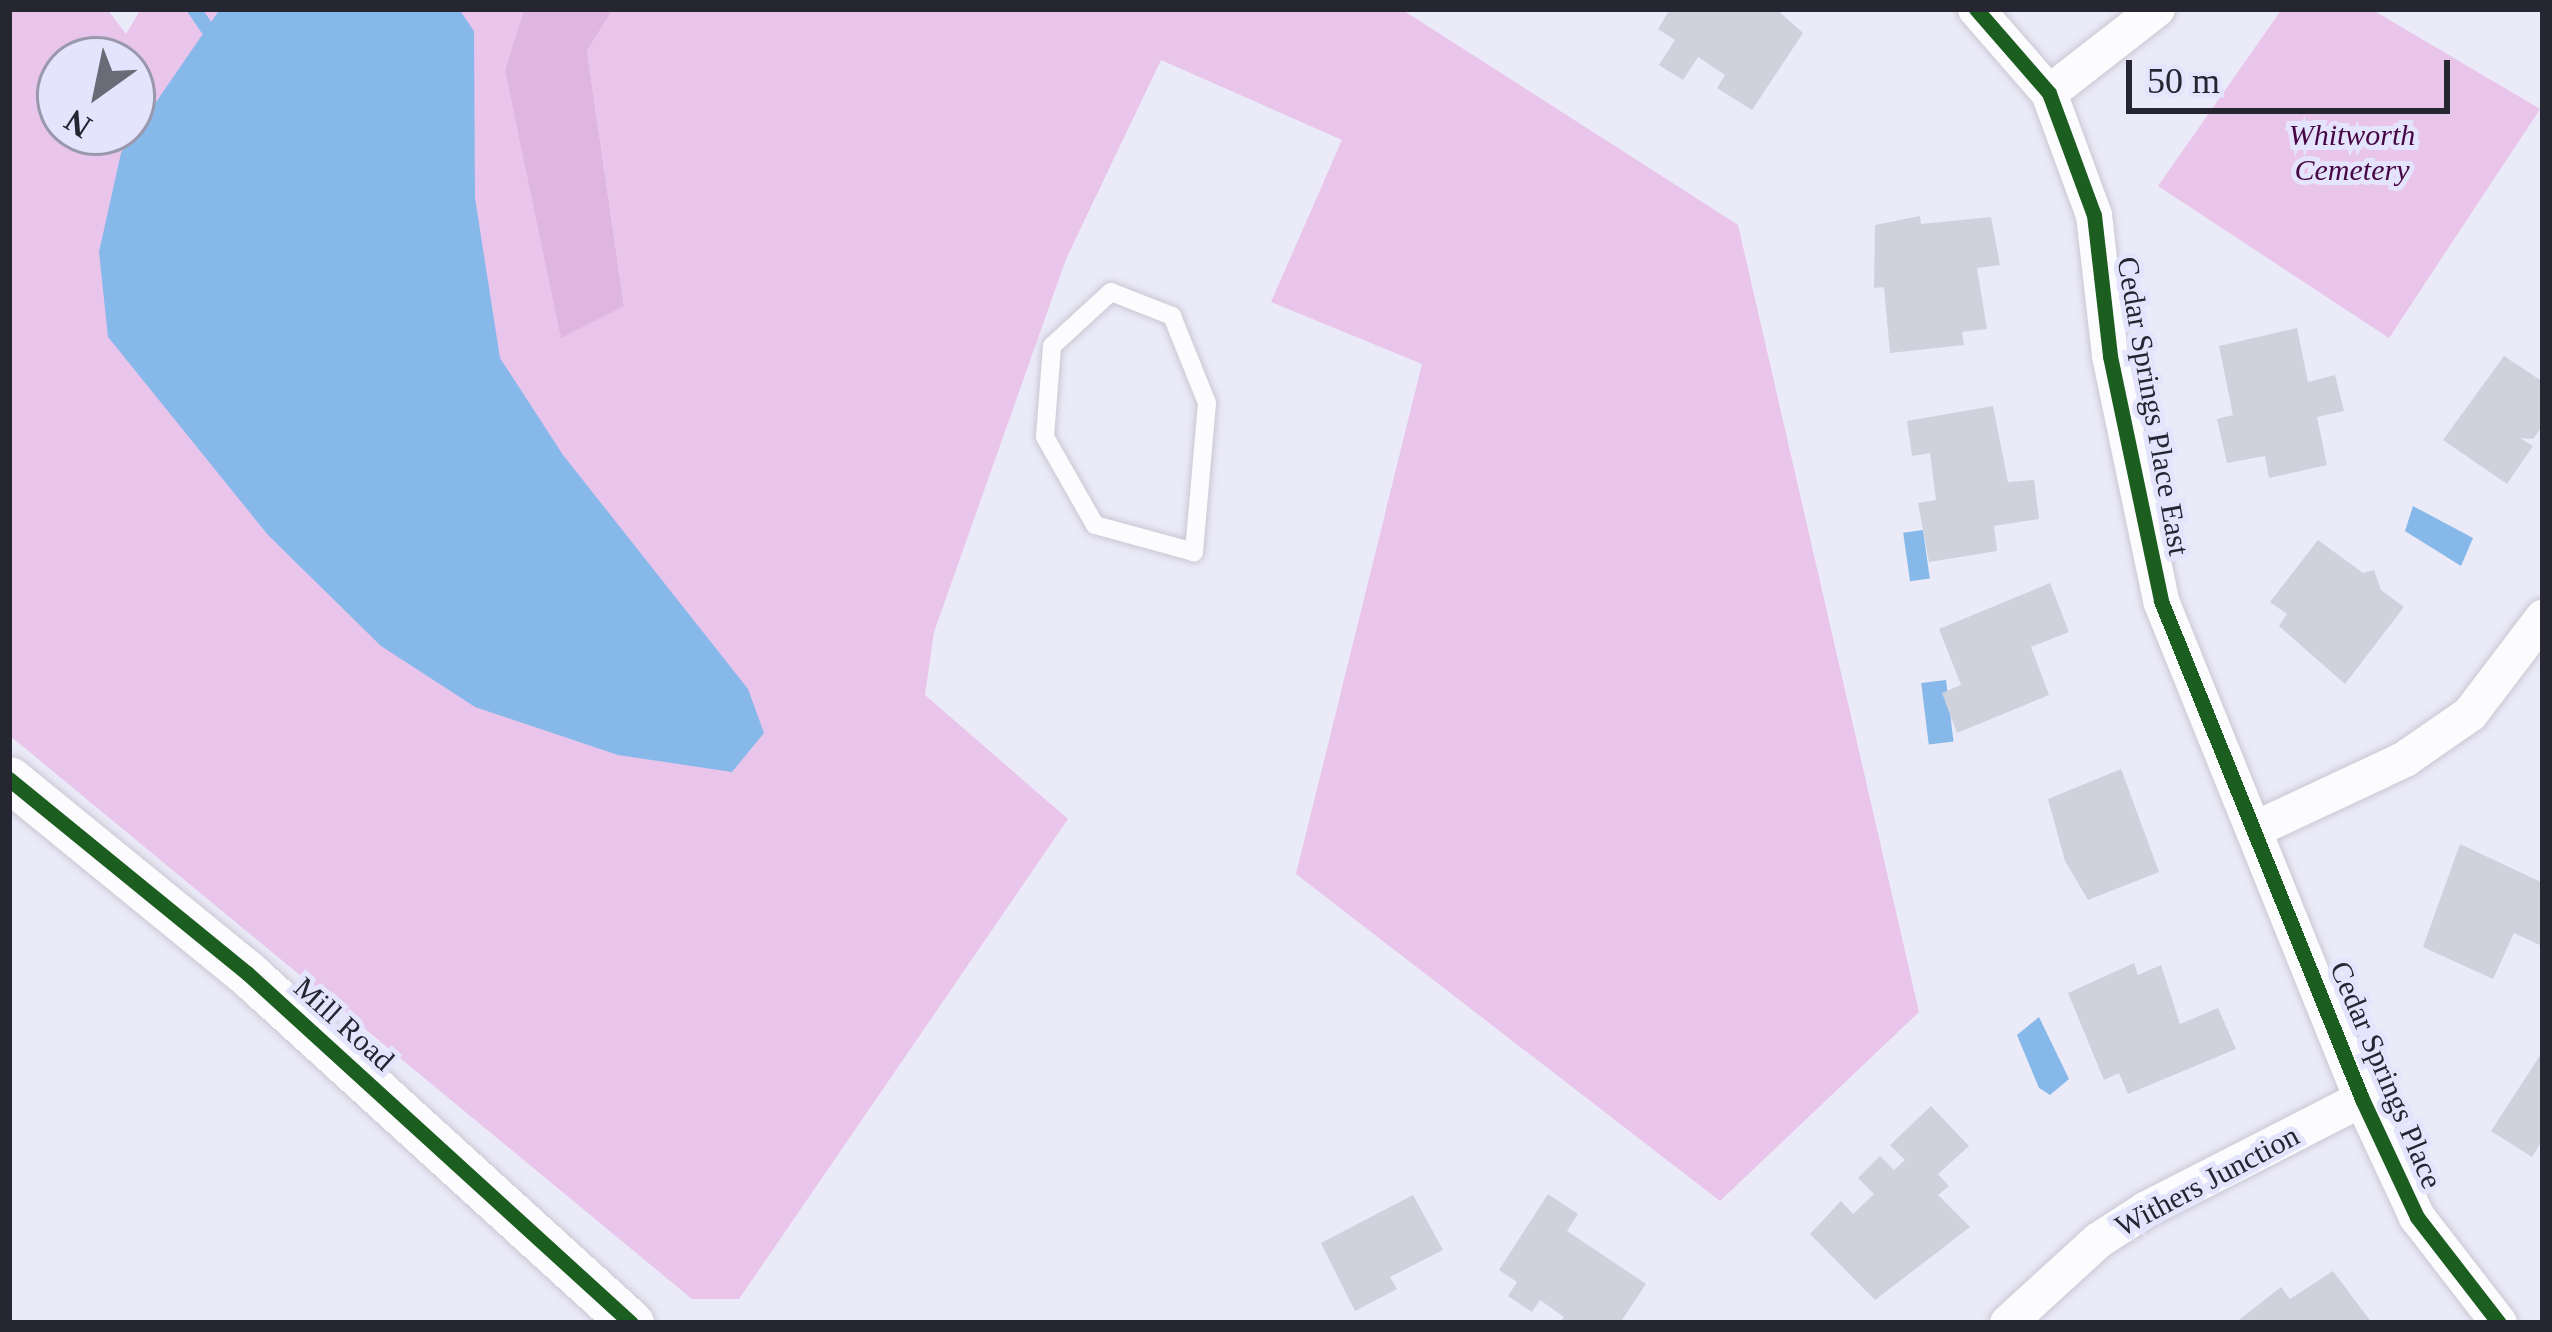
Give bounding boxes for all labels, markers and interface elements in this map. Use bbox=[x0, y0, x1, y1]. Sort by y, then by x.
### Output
north arrow bbox=[36, 36, 156, 156]
scale bar bbox=[2132, 36, 2456, 110]
text: 50 m bbox=[2147, 61, 2220, 101]
text: N bbox=[58, 102, 98, 145]
park label: Whitworth Cemetery bbox=[2289, 117, 2415, 188]
street label: Cedar Springs Place East bbox=[2109, 254, 2197, 558]
street label: Cedar Springs Place bbox=[2322, 956, 2450, 1194]
street label: Mill Road bbox=[286, 970, 402, 1078]
street label: Withers Junction bbox=[2109, 1117, 2305, 1245]

